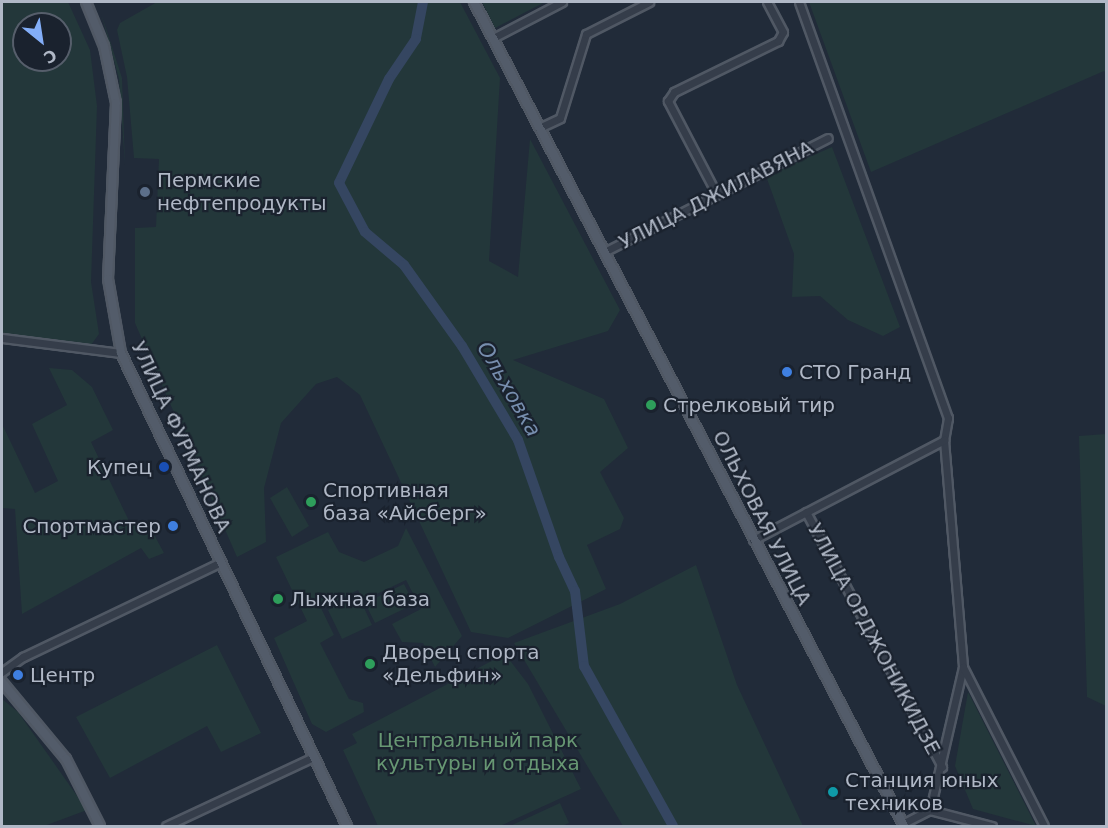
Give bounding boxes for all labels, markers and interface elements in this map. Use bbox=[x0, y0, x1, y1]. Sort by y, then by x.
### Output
north arrow bbox=[12, 12, 72, 72]
text: С bbox=[40, 45, 60, 67]
street label: УЛИЦА ДЖИЛАВЯНА bbox=[615, 136, 817, 254]
place label: Пермские нефтепродукты bbox=[157, 168, 327, 215]
marker: Пермские нефтепродукты bbox=[138, 185, 152, 199]
water label: Ольховка bbox=[472, 337, 546, 441]
street label: УЛИЦА ФУРМАНОВА bbox=[126, 338, 236, 536]
place label: СТО Гранд bbox=[799, 360, 911, 384]
marker: СТО Гранд bbox=[780, 365, 794, 379]
place label: Стрелковый тир bbox=[663, 393, 835, 417]
marker: Стрелковый тир bbox=[644, 398, 658, 412]
street label: ОЛЬХОВАЯ УЛИЦА bbox=[707, 427, 817, 609]
place label: Купец bbox=[87, 455, 152, 479]
marker: Купец bbox=[157, 460, 171, 474]
place label: Спортивная база «Айсберг» bbox=[323, 478, 487, 525]
marker: Спортивная база «Айсберг» bbox=[304, 495, 318, 509]
place label: Спортмастер bbox=[22, 514, 161, 538]
marker: Спортмастер bbox=[166, 519, 180, 533]
street label: УЛИЦА ОРДЖОНИКИДЗЕ bbox=[803, 519, 945, 759]
place label: Лыжная база bbox=[290, 587, 430, 611]
marker: Лыжная база bbox=[271, 592, 285, 606]
place label: Дворец спорта «Дельфин» bbox=[382, 640, 540, 687]
marker: Дворец спорта «Дельфин» bbox=[363, 657, 377, 671]
place label: Центр bbox=[30, 663, 95, 687]
marker: Центр bbox=[11, 668, 25, 682]
park label: Центральный парк культуры и отдыха bbox=[376, 728, 580, 775]
place label: Станция юных техников bbox=[845, 768, 998, 815]
marker: Станция юных техников bbox=[826, 785, 840, 799]

